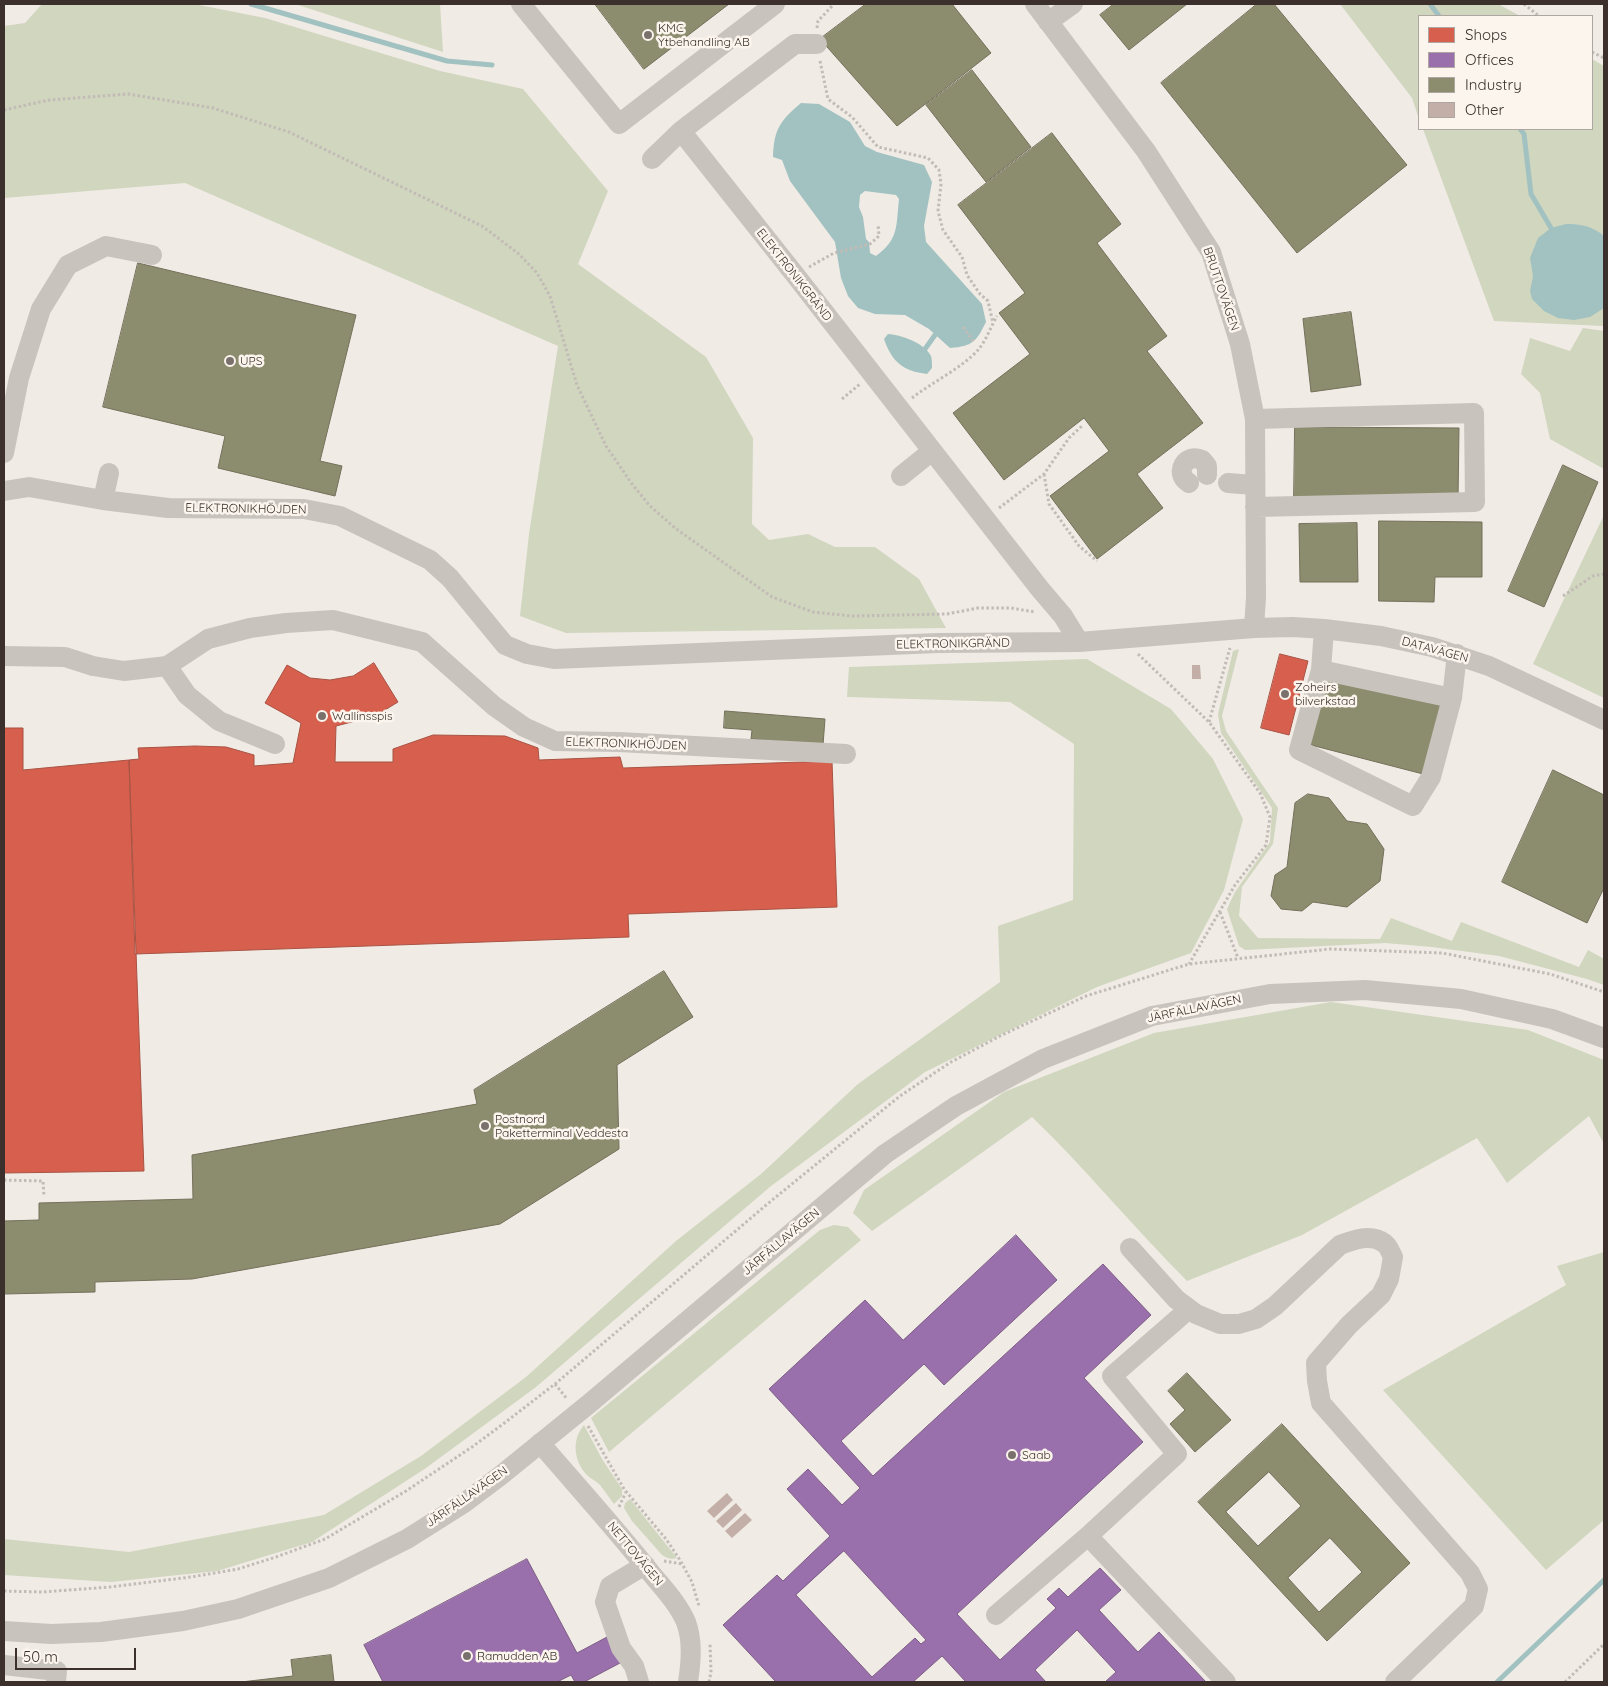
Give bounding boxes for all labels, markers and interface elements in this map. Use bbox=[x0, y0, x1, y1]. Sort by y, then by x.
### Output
legend bbox=[1418, 15, 1593, 130]
place label: KMC Ytbehandling AB bbox=[658, 21, 750, 49]
text: Shops bbox=[1465, 25, 1507, 44]
marker: KMC Ytbehandling AB bbox=[642, 29, 654, 41]
text: Offices bbox=[1465, 50, 1514, 69]
text: Industry bbox=[1465, 75, 1522, 94]
text: Other bbox=[1465, 100, 1504, 119]
street label: ELEKTRONIKGRÄND bbox=[753, 226, 835, 324]
street label: BRUTTOVÄGEN bbox=[1200, 245, 1242, 333]
place label: UPS bbox=[240, 354, 262, 368]
marker: UPS bbox=[224, 355, 236, 367]
street label: ELEKTRONIKHÖJDEN bbox=[185, 501, 307, 517]
street label: DATAVÄGEN bbox=[1400, 634, 1470, 666]
street label: ELEKTRONIKGRÄND bbox=[896, 636, 1010, 652]
place label: Zoheirs bilverkstad bbox=[1295, 680, 1356, 708]
marker: Zoheirs bilverkstad bbox=[1279, 688, 1291, 700]
place label: Wallinsspis bbox=[332, 709, 393, 723]
marker: Wallinsspis bbox=[316, 710, 328, 722]
street label: ELEKTRONIKHÖJDEN bbox=[565, 735, 687, 753]
street label: JÄRFÄLLAVÄGEN bbox=[1145, 992, 1243, 1026]
place label: Postnord Paketterminal Veddesta bbox=[495, 1112, 628, 1140]
marker: Postnord Paketterminal Veddesta bbox=[479, 1120, 491, 1132]
street label: JÄRFÄLLAVÄGEN bbox=[739, 1206, 823, 1278]
place label: Saab bbox=[1022, 1448, 1051, 1462]
marker: Saab bbox=[1006, 1449, 1018, 1461]
street label: JÄRFÄLLAVÄGEN bbox=[423, 1463, 511, 1531]
street label: NETTOVÄGEN bbox=[604, 1519, 666, 1589]
scale bar bbox=[18, 1638, 139, 1670]
text: 50 m bbox=[23, 1647, 58, 1666]
place label: Ramudden AB bbox=[477, 1649, 557, 1663]
marker: Ramudden AB bbox=[461, 1650, 473, 1662]

